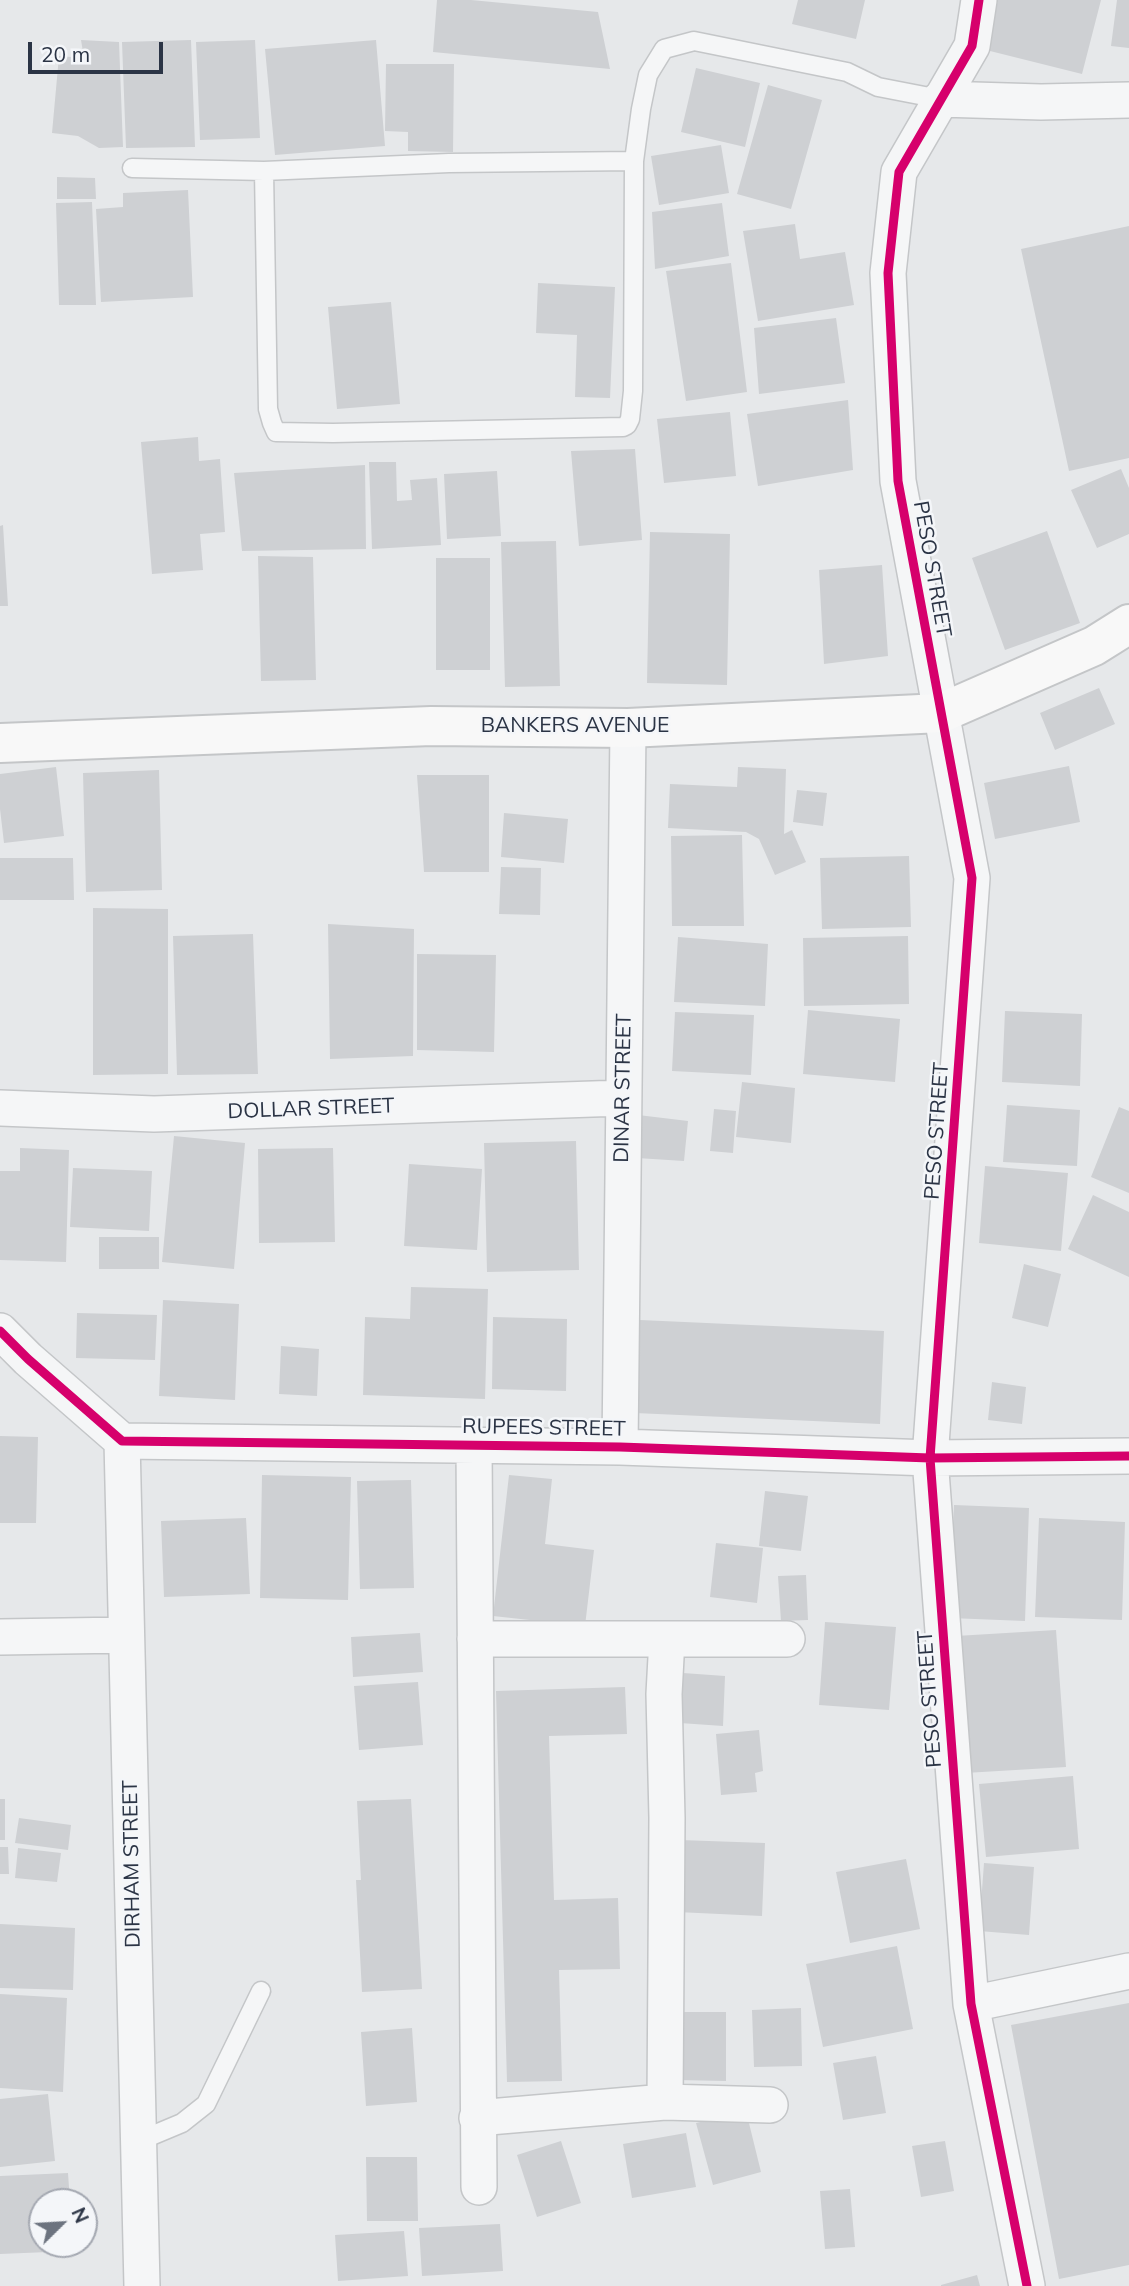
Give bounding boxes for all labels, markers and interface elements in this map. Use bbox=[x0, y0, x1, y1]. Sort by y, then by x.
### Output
scale bar bbox=[32, 28, 166, 72]
text: 20 m bbox=[41, 41, 90, 67]
street label: PESO STREET bbox=[908, 499, 956, 639]
street label: BANKERS AVENUE bbox=[481, 713, 669, 739]
street label: DINAR STREET bbox=[609, 1013, 637, 1163]
street label: PESO STREET bbox=[920, 1061, 954, 1201]
street label: DOLLAR STREET bbox=[227, 1093, 395, 1125]
street label: RUPEES STREET bbox=[462, 1414, 626, 1442]
street label: PESO STREET bbox=[913, 1629, 947, 1769]
street label: DIRHAM STREET bbox=[118, 1780, 146, 1948]
north arrow bbox=[28, 2188, 98, 2258]
text: N bbox=[66, 2204, 94, 2227]

